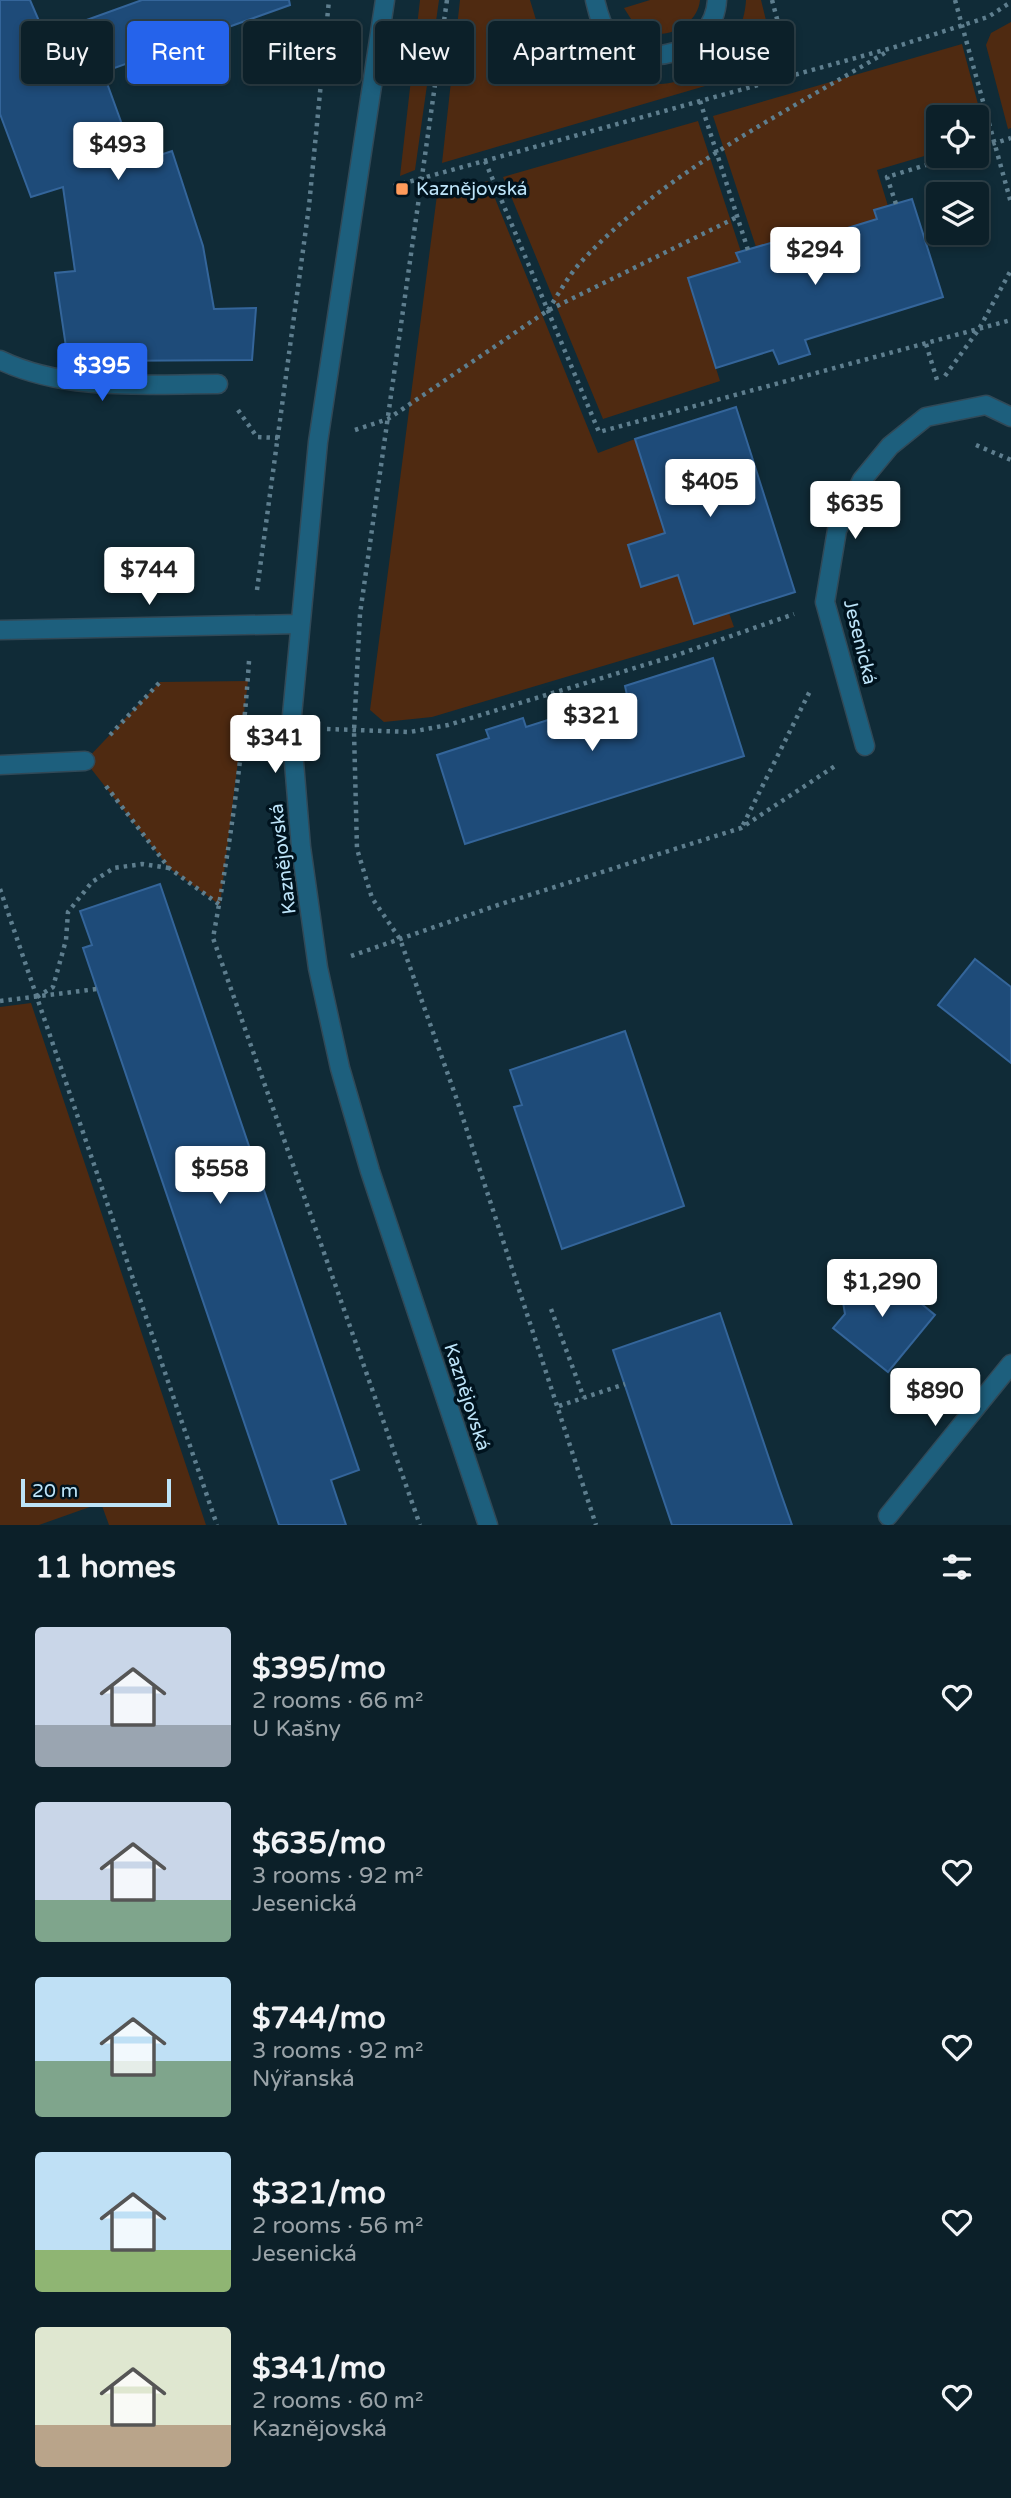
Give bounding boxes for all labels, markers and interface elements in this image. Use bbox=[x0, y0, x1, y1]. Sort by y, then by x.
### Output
chip: Buy bbox=[21, 21, 113, 84]
chip: Rent bbox=[127, 21, 229, 84]
chip: Filters bbox=[243, 21, 361, 84]
chip: New bbox=[375, 21, 474, 84]
chip: Apartment bbox=[488, 21, 660, 84]
chip: House bbox=[674, 21, 794, 84]
map controls bbox=[926, 105, 989, 245]
button: locate bbox=[926, 105, 989, 168]
pin: $493 bbox=[77, 122, 159, 182]
text: $493 bbox=[89, 131, 147, 159]
place label: Kaznějovská bbox=[416, 178, 527, 200]
marker: Kaznějovská bbox=[394, 181, 410, 197]
button: layers bbox=[926, 182, 989, 245]
pin: $294 bbox=[774, 228, 856, 287]
text: $294 bbox=[786, 236, 844, 264]
pin: $395 bbox=[61, 344, 143, 403]
text: $395 bbox=[73, 352, 131, 380]
pin: $405 bbox=[669, 460, 751, 519]
text: $405 bbox=[681, 468, 739, 496]
pin: $635 bbox=[814, 482, 896, 541]
text: $635 bbox=[826, 490, 884, 518]
pin: $744 bbox=[108, 548, 190, 607]
text: $744 bbox=[120, 556, 178, 584]
street label: Jesenická bbox=[839, 597, 881, 687]
pin: $321 bbox=[551, 694, 633, 753]
text: $321 bbox=[563, 702, 621, 730]
pin: $341 bbox=[234, 716, 316, 775]
text: $341 bbox=[246, 724, 304, 752]
street label: Kaznějovská bbox=[265, 802, 301, 916]
pin: $558 bbox=[179, 1146, 261, 1206]
text: $558 bbox=[191, 1155, 249, 1183]
pin: $1,290 bbox=[825, 1260, 939, 1319]
text: $1,290 bbox=[843, 1268, 921, 1296]
street label: Kaznějovská bbox=[439, 1341, 495, 1453]
pin: $890 bbox=[894, 1368, 976, 1428]
text: $890 bbox=[906, 1377, 964, 1405]
scale bar bbox=[21, 1476, 172, 1508]
text: 20 m bbox=[32, 1480, 78, 1502]
icon: filters bbox=[938, 1548, 976, 1586]
text: 11 homes bbox=[35, 1549, 176, 1586]
text: $395/mo bbox=[252, 1650, 386, 1687]
icon: home bbox=[91, 1655, 175, 1739]
icon: heart bbox=[938, 1678, 976, 1716]
text: 2 rooms · 66 m² bbox=[252, 1687, 423, 1715]
text: U Kašny bbox=[252, 1715, 341, 1743]
text: $635/mo bbox=[252, 1825, 386, 1862]
icon: home bbox=[91, 1830, 175, 1914]
icon: heart bbox=[938, 1853, 976, 1891]
text: 3 rooms · 92 m² bbox=[252, 1862, 423, 1890]
text: Jesenická bbox=[252, 1890, 357, 1918]
text: $744/mo bbox=[252, 2000, 386, 2037]
icon: home bbox=[91, 2005, 175, 2089]
icon: heart bbox=[938, 2028, 976, 2066]
text: 3 rooms · 92 m² bbox=[252, 2037, 423, 2065]
text: Nýřanská bbox=[252, 2065, 355, 2093]
text: $321/mo bbox=[252, 2175, 386, 2212]
icon: home bbox=[91, 2180, 175, 2264]
icon: heart bbox=[938, 2203, 976, 2241]
text: 2 rooms · 56 m² bbox=[252, 2212, 423, 2240]
text: Jesenická bbox=[252, 2240, 357, 2268]
text: $341/mo bbox=[252, 2350, 386, 2387]
icon: home bbox=[91, 2355, 175, 2439]
icon: heart bbox=[938, 2378, 976, 2416]
text: 2 rooms · 60 m² bbox=[252, 2387, 423, 2415]
text: Kaznějovská bbox=[252, 2415, 387, 2443]

